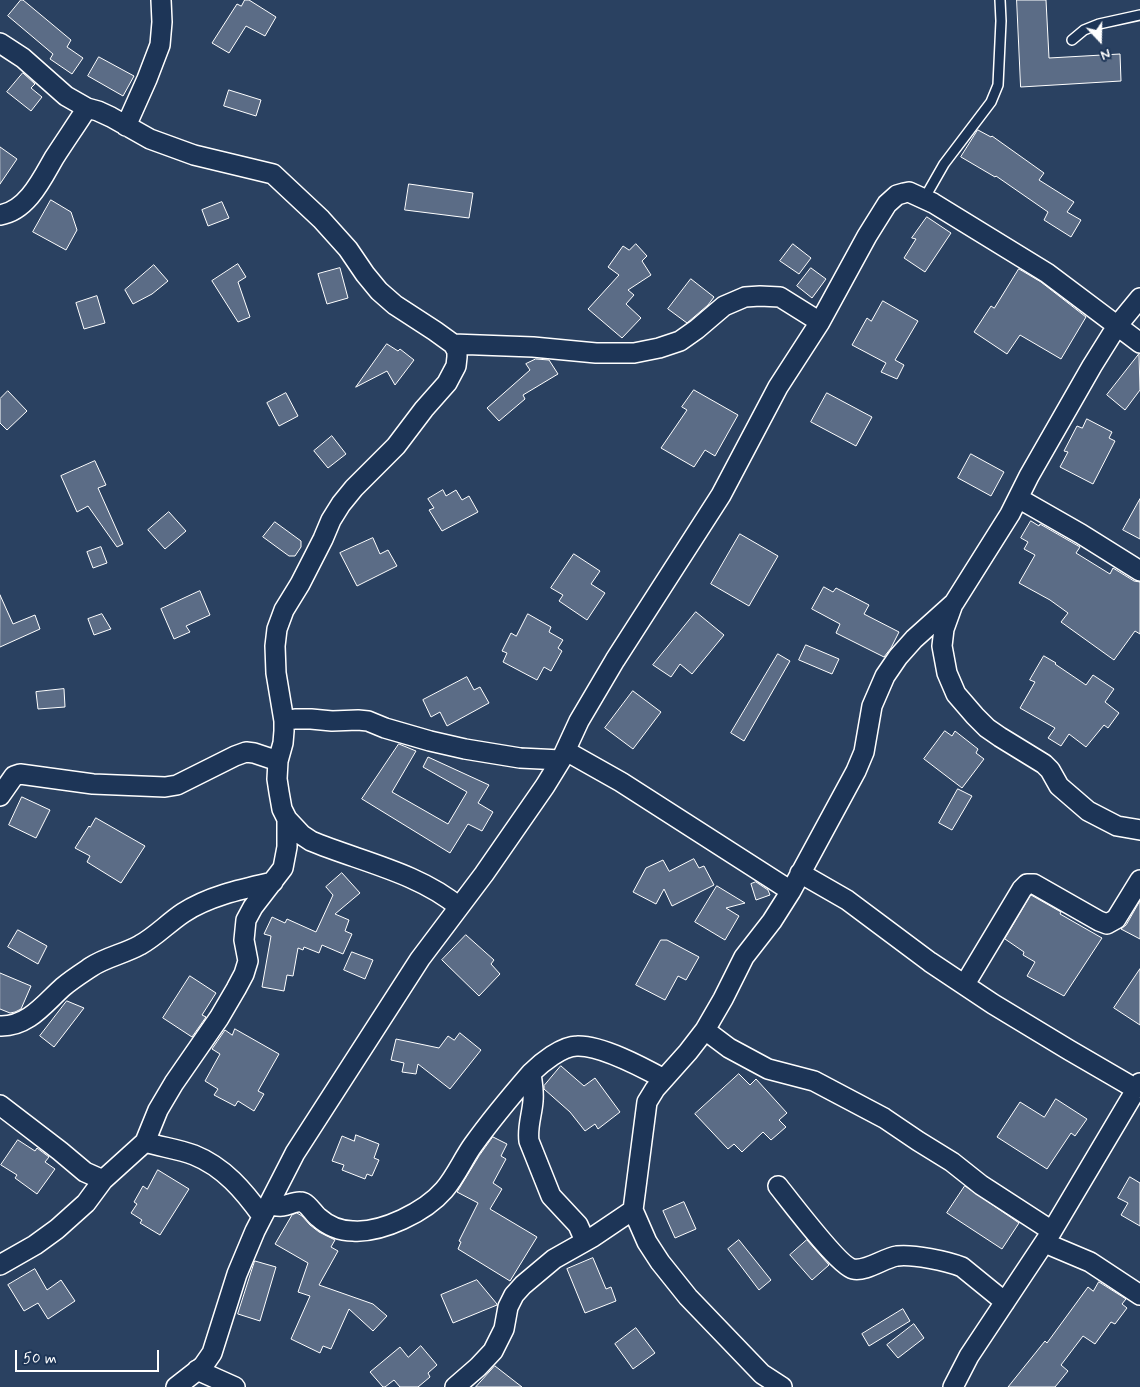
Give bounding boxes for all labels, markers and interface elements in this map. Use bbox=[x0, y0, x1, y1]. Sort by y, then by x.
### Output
north arrow bbox=[1075, 15, 1125, 65]
text: N bbox=[1098, 44, 1113, 64]
scale bar bbox=[18, 1340, 161, 1372]
text: 50 m bbox=[23, 1349, 57, 1369]

